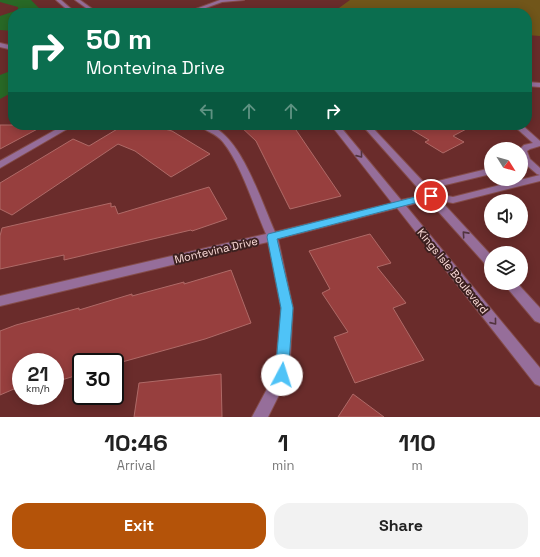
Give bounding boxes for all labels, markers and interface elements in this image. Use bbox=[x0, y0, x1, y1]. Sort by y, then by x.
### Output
text: 50 m bbox=[86, 21, 152, 57]
icon: right bbox=[20, 24, 72, 76]
text: Montevina Drive bbox=[86, 56, 225, 79]
icon: left bbox=[196, 100, 218, 122]
icon: ahead bbox=[238, 100, 260, 122]
icon: ahead bbox=[280, 100, 302, 122]
icon: right bbox=[322, 100, 344, 122]
north arrow bbox=[484, 142, 528, 186]
map controls bbox=[484, 142, 528, 290]
one-way arrow bbox=[355, 151, 362, 158]
pin bbox=[414, 179, 448, 213]
icon: arrive bbox=[420, 185, 442, 207]
button: sound bbox=[484, 194, 528, 238]
street label: Kings Isle Boulevard bbox=[414, 226, 492, 316]
one-way arrow bbox=[462, 231, 469, 239]
street label: Montevina Drive bbox=[173, 234, 259, 266]
button: layers bbox=[484, 246, 528, 290]
one-way arrow bbox=[489, 318, 496, 325]
speed limit sign: 30 bbox=[72, 353, 124, 405]
position arrow bbox=[261, 354, 303, 396]
text: 21 bbox=[28, 361, 48, 387]
text: km/h bbox=[26, 382, 50, 395]
text: 10:46 bbox=[104, 427, 168, 458]
text: 1 bbox=[278, 427, 289, 458]
text: 110 bbox=[399, 427, 436, 458]
text: Arrival bbox=[117, 457, 155, 474]
text: min bbox=[272, 457, 294, 474]
text: m bbox=[412, 457, 423, 474]
button: Exit bbox=[12, 503, 266, 549]
button: Share bbox=[274, 503, 528, 549]

